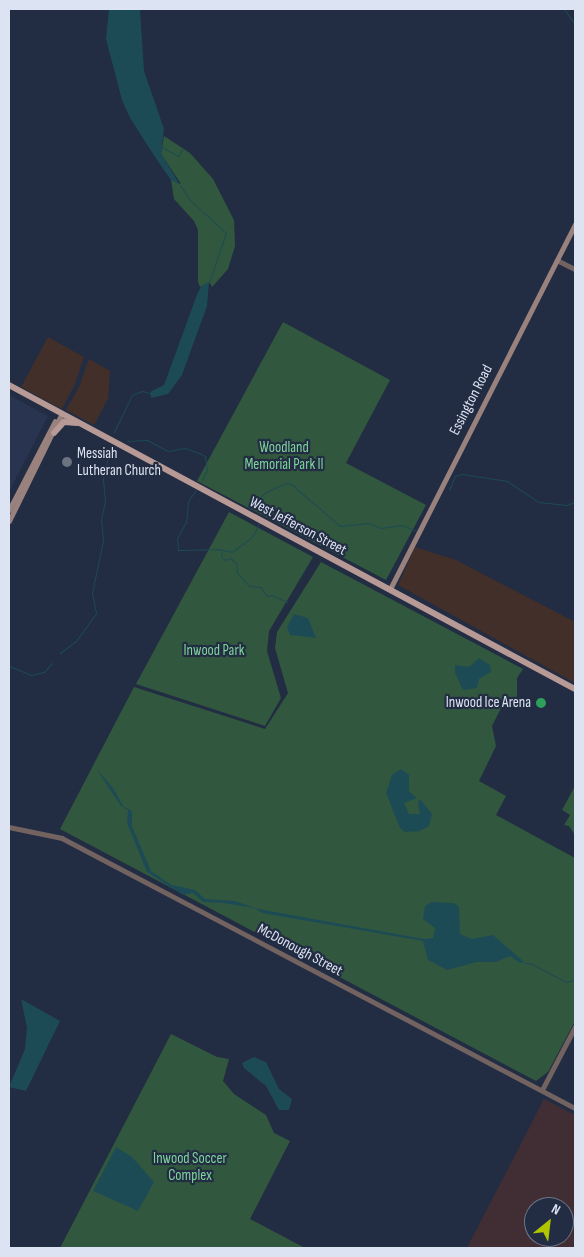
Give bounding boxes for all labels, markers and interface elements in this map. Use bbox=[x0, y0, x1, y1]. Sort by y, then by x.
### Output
street label: Essington Road bbox=[446, 362, 496, 438]
park label: Woodland Memorial Park II bbox=[244, 438, 324, 473]
place label: Messiah Lutheran Church bbox=[77, 444, 161, 479]
marker: Messiah Lutheran Church bbox=[61, 456, 73, 468]
street label: West Jefferson Street bbox=[246, 493, 350, 559]
park label: Inwood Park bbox=[184, 642, 244, 660]
place label: Inwood Ice Arena bbox=[446, 694, 531, 712]
marker: Inwood Ice Arena bbox=[535, 697, 547, 709]
street label: McDonough Street bbox=[254, 920, 346, 980]
park label: Inwood Soccer Complex bbox=[153, 1149, 227, 1184]
north arrow bbox=[524, 1197, 574, 1247]
text: N bbox=[549, 1200, 563, 1219]

